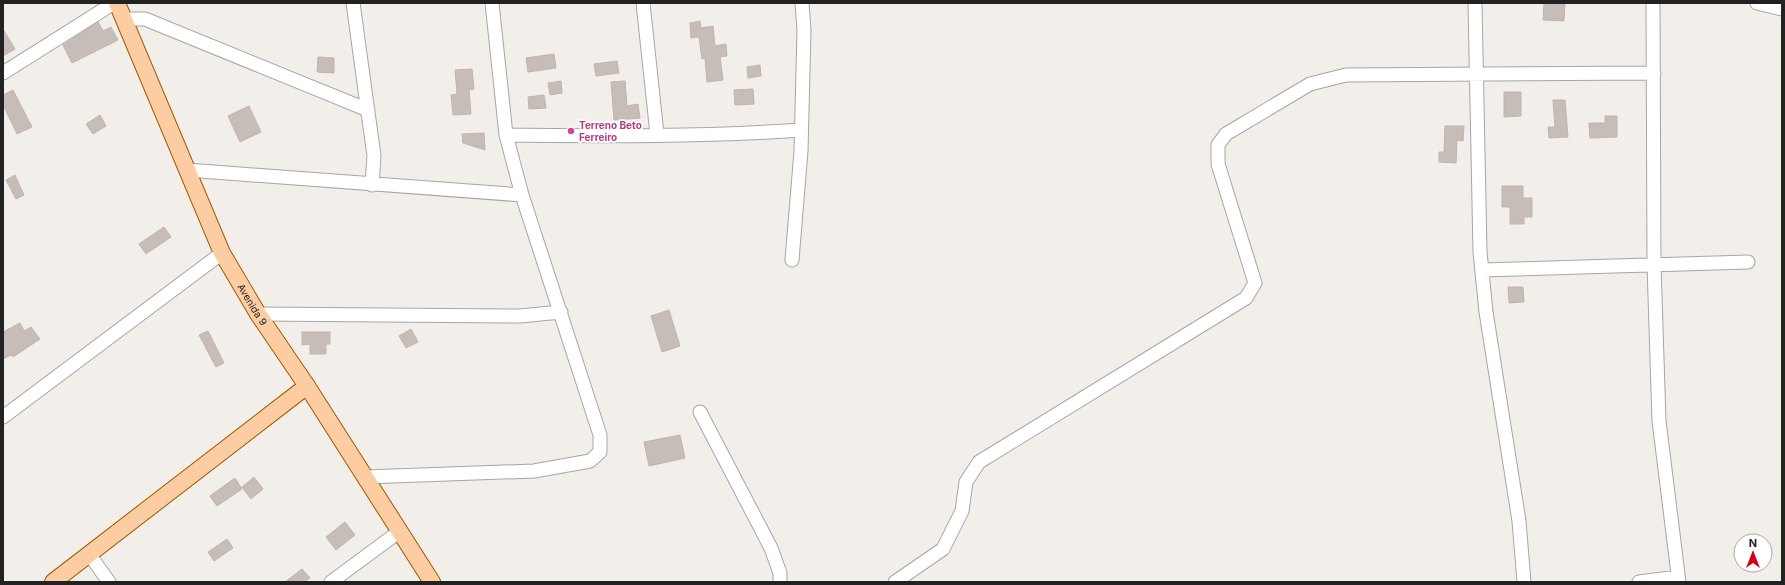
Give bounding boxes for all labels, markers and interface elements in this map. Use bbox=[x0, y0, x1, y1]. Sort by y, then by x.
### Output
place label: Terreno Beto Ferreiro bbox=[579, 119, 642, 143]
marker: Terreno Beto Ferreiro bbox=[566, 126, 576, 136]
street label: Avenida 9 bbox=[235, 281, 270, 328]
north arrow bbox=[1733, 533, 1773, 573]
text: N bbox=[1749, 536, 1757, 550]

